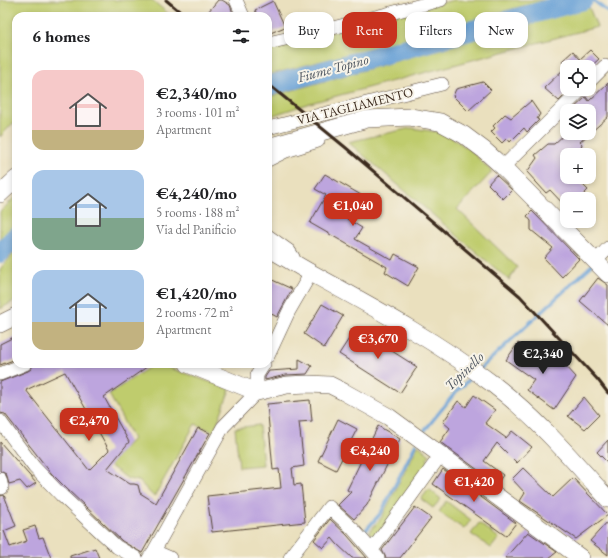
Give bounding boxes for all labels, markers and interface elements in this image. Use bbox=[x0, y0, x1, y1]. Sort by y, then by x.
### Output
chip: Buy bbox=[284, 12, 334, 48]
chip: Rent bbox=[342, 12, 397, 48]
chip: Filters bbox=[405, 12, 466, 48]
chip: New bbox=[474, 12, 528, 48]
text: 6 homes bbox=[32, 25, 90, 47]
icon: filters bbox=[230, 25, 252, 47]
water label: Fiume Topino bbox=[295, 50, 371, 86]
map controls bbox=[560, 60, 596, 228]
button: locate bbox=[560, 60, 596, 96]
text: €2,340/mo bbox=[156, 82, 237, 104]
street label: VIA TAGLIAMENTO bbox=[295, 83, 415, 129]
icon: home bbox=[64, 86, 112, 134]
text: 3 rooms · 101 m² bbox=[156, 104, 240, 121]
button: layers bbox=[560, 104, 596, 140]
text: Apartment bbox=[156, 121, 211, 138]
button: + bbox=[560, 148, 596, 184]
text: €4,240/mo bbox=[156, 182, 237, 204]
icon: home bbox=[64, 186, 112, 234]
button: − bbox=[560, 192, 596, 228]
pin: €1,040 bbox=[320, 193, 386, 227]
text: €1,040 bbox=[333, 197, 373, 214]
text: 5 rooms · 188 m² bbox=[156, 204, 240, 221]
text: Via del Panificio bbox=[156, 221, 236, 238]
text: €1,420/mo bbox=[156, 282, 237, 304]
icon: home bbox=[64, 286, 112, 334]
text: 2 rooms · 72 m² bbox=[156, 304, 233, 321]
text: Apartment bbox=[156, 321, 211, 338]
pin: €3,670 bbox=[345, 326, 411, 360]
text: €3,670 bbox=[358, 330, 398, 347]
pin: €2,340 bbox=[510, 341, 576, 375]
text: €2,340 bbox=[523, 345, 563, 362]
water label: Topinello bbox=[440, 347, 488, 394]
pin: €2,470 bbox=[56, 408, 122, 442]
text: €2,470 bbox=[69, 412, 109, 429]
pin: €4,240 bbox=[337, 438, 403, 472]
text: €4,240 bbox=[350, 442, 390, 459]
pin: €1,420 bbox=[441, 469, 507, 503]
text: €1,420 bbox=[454, 473, 494, 490]

